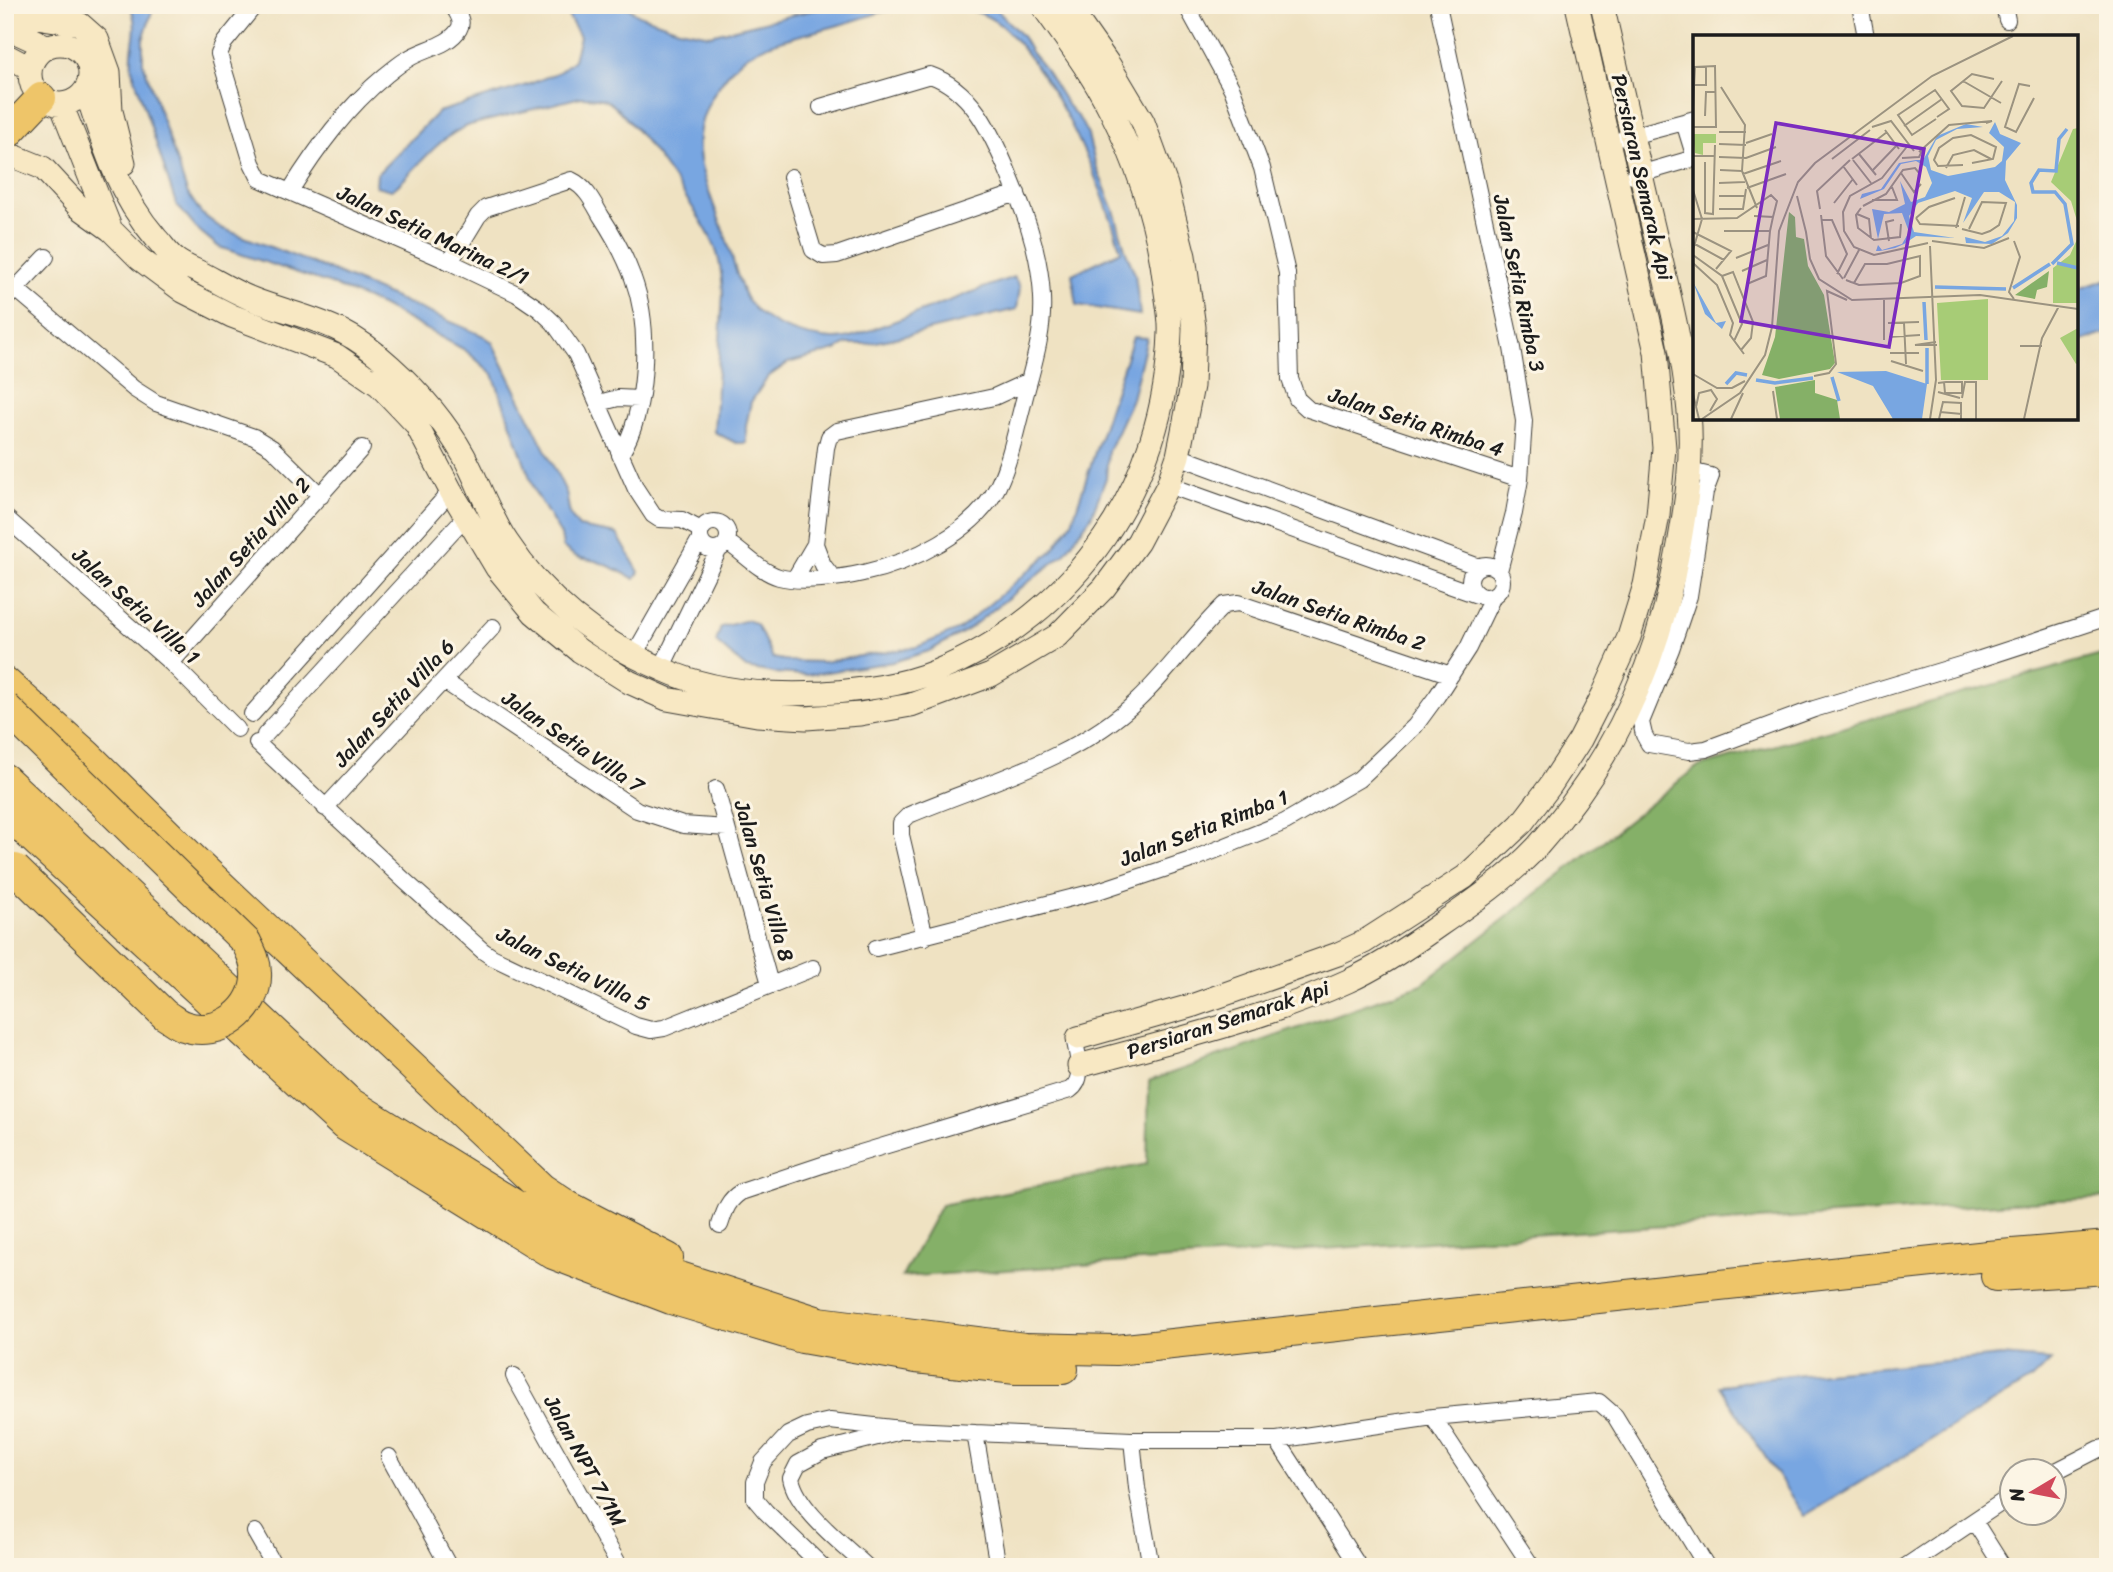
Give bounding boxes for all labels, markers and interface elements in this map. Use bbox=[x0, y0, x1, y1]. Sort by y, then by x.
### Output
inset map bbox=[1693, 35, 2078, 420]
street label: Persiaran Semarak Api bbox=[1600, 70, 1685, 285]
street label: Jalan Setia Marina 2/1 bbox=[330, 173, 535, 296]
street label: Jalan Setia Rimba 3 bbox=[1481, 190, 1556, 376]
street label: Jalan Setia Rimba 4 bbox=[1323, 375, 1508, 468]
street label: Jalan Setia Villa 2 bbox=[181, 468, 321, 617]
street label: Jalan Setia Villa 1 bbox=[62, 537, 209, 674]
street label: Jalan Setia Rimba 2 bbox=[1246, 567, 1431, 662]
street label: Jalan Setia Villa 6 bbox=[323, 630, 464, 777]
street label: Jalan Setia Villa 7 bbox=[493, 679, 654, 805]
street label: Jalan Setia Rimba 1 bbox=[1113, 778, 1294, 878]
street label: Jalan Setia Villa 8 bbox=[723, 795, 805, 966]
street label: Jalan Setia Villa 5 bbox=[489, 915, 656, 1023]
street label: Persiaran Semarak Api bbox=[1122, 969, 1335, 1071]
street label: Jalan NPT 7/1M bbox=[532, 1387, 637, 1534]
north arrow bbox=[1997, 1456, 2068, 1526]
text: N bbox=[1999, 1485, 2034, 1505]

